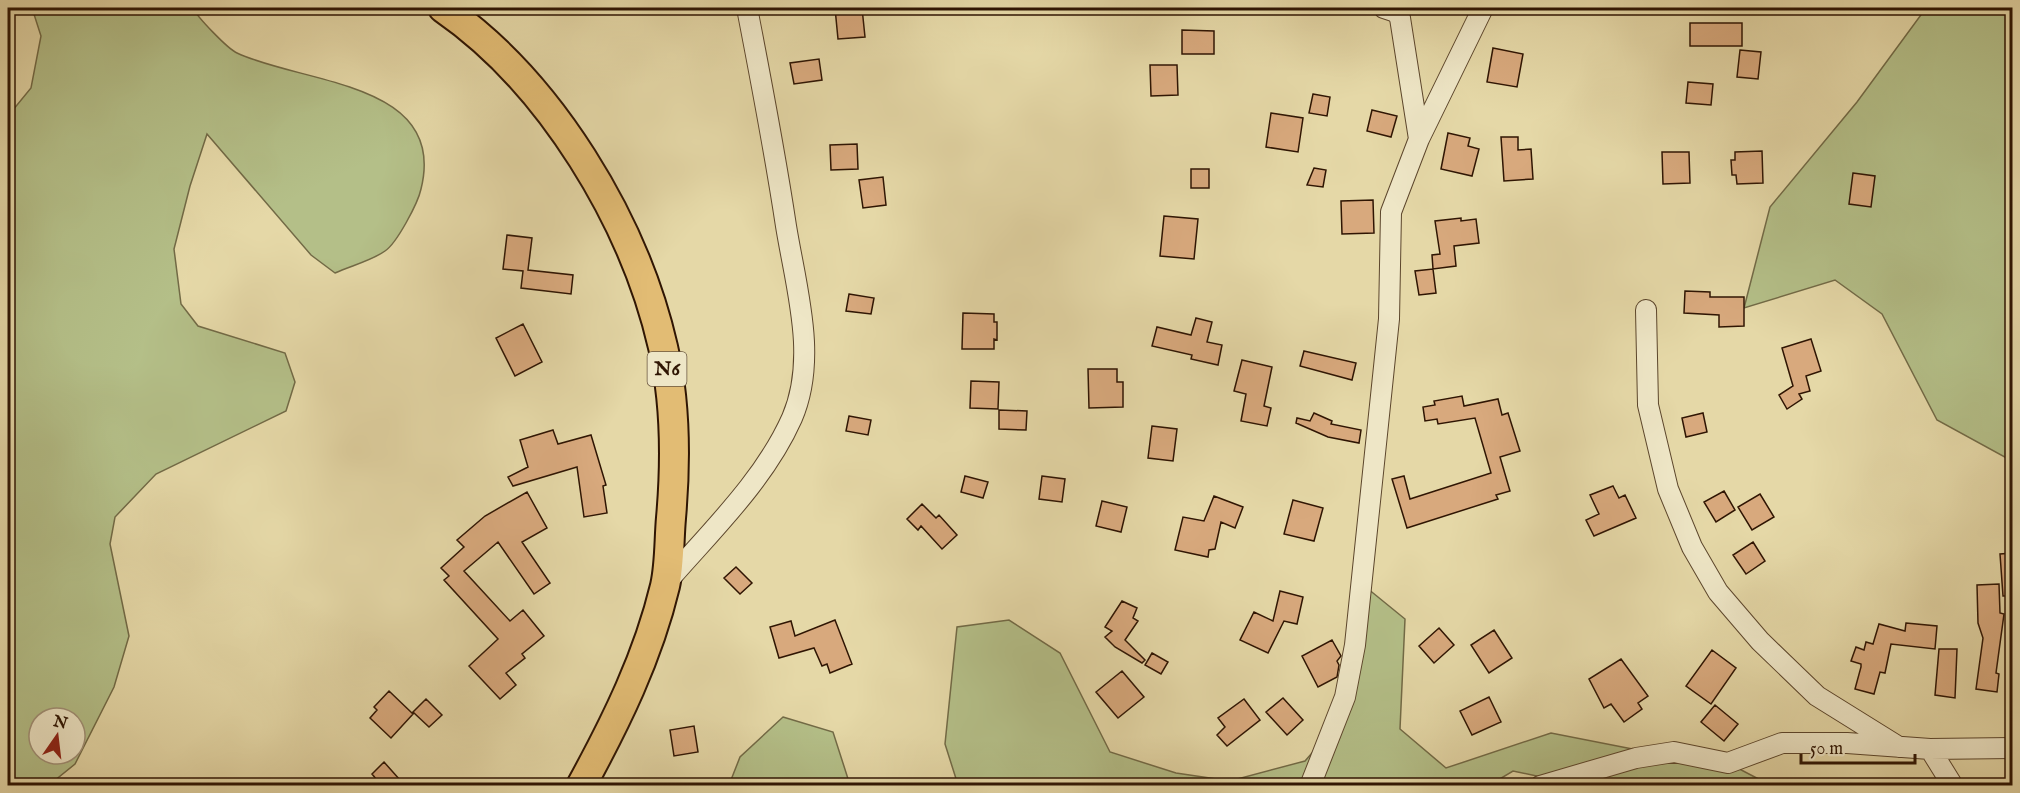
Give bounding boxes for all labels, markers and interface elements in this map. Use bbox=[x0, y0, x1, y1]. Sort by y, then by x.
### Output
road number: N6 bbox=[648, 352, 686, 386]
north arrow bbox=[27, 706, 87, 766]
text: N bbox=[50, 712, 69, 735]
scale bar bbox=[1801, 727, 1915, 765]
text: 50 m bbox=[1810, 738, 1843, 761]

